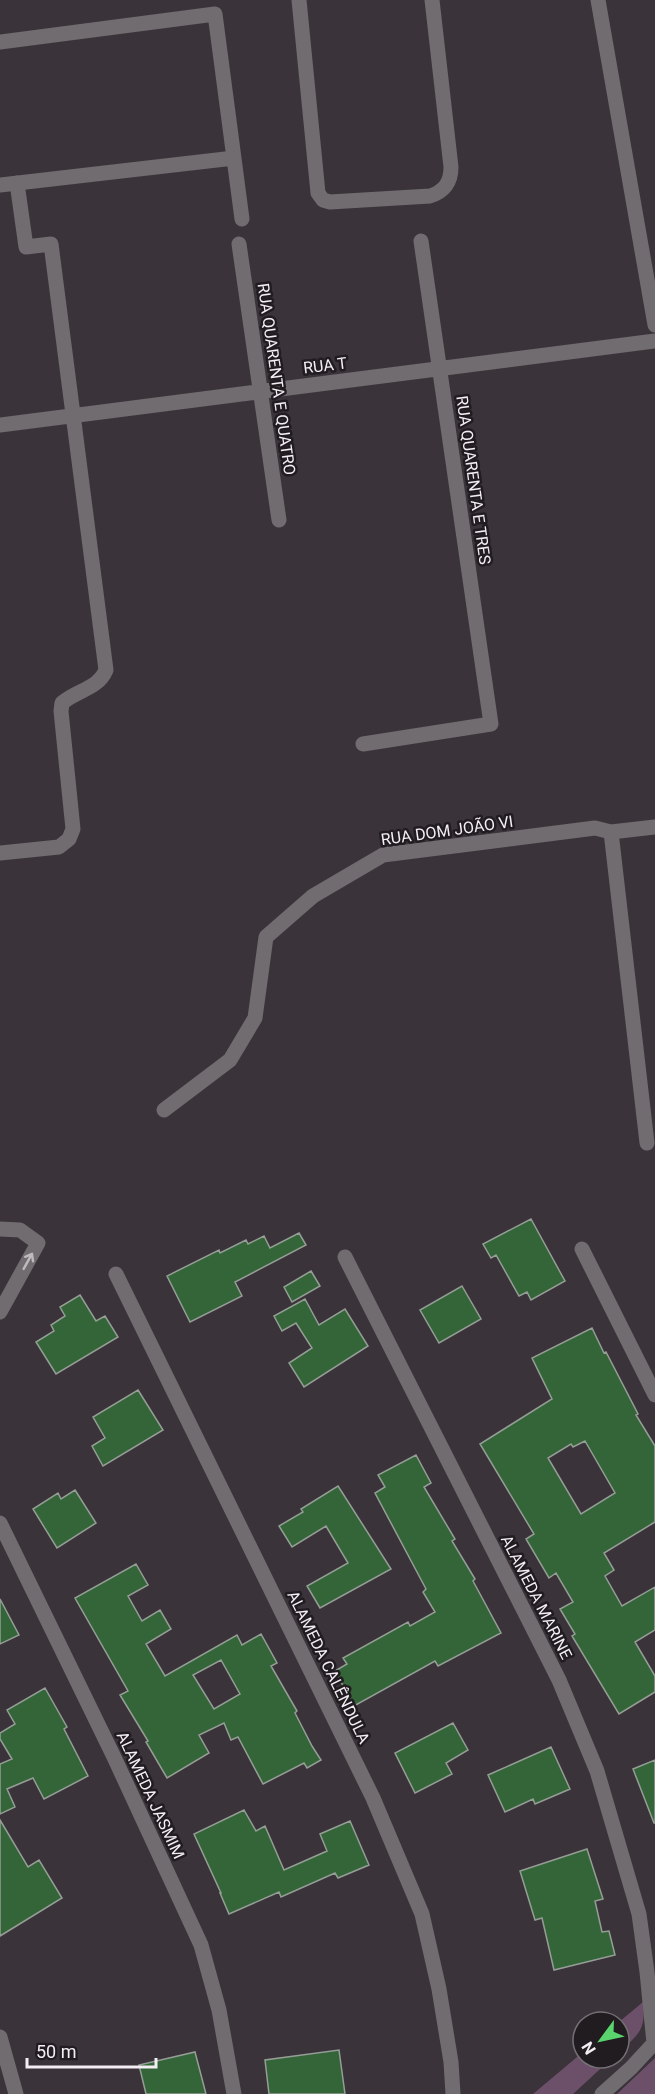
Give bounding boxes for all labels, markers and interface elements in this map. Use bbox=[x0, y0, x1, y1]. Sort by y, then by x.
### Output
street label: RUA QUARENTA E QUATRO bbox=[254, 282, 299, 476]
street label: RUA T bbox=[302, 353, 348, 378]
street label: RUA QUARENTA E TRES bbox=[452, 394, 495, 566]
street label: RUA DOM JOÃO VI bbox=[380, 811, 514, 849]
one-way arrow bbox=[22, 1253, 34, 1270]
street label: ALAMEDA MARINE bbox=[497, 1532, 576, 1662]
street label: ALAMEDA CALÊNDULA bbox=[283, 1588, 374, 1747]
street label: ALAMEDA JASMIM bbox=[113, 1729, 188, 1862]
north arrow bbox=[571, 2010, 631, 2070]
scale bar bbox=[27, 2031, 156, 2069]
text: N bbox=[578, 2038, 600, 2058]
text: 50 m bbox=[36, 2041, 76, 2062]

